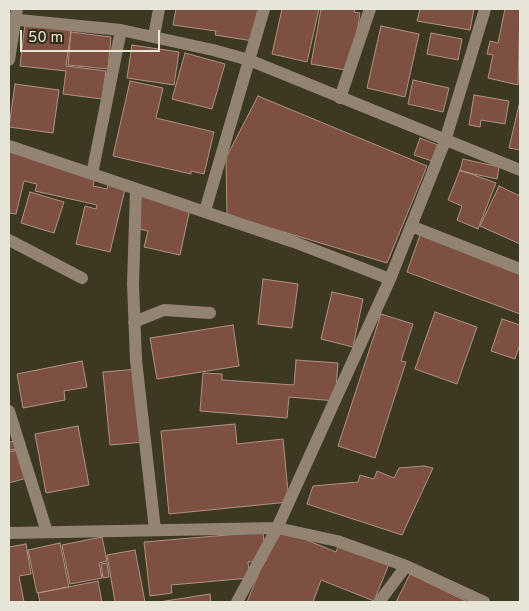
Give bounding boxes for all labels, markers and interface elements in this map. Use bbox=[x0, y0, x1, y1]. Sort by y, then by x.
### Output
scale bar bbox=[22, 20, 162, 52]
text: 50 m bbox=[28, 29, 63, 48]

